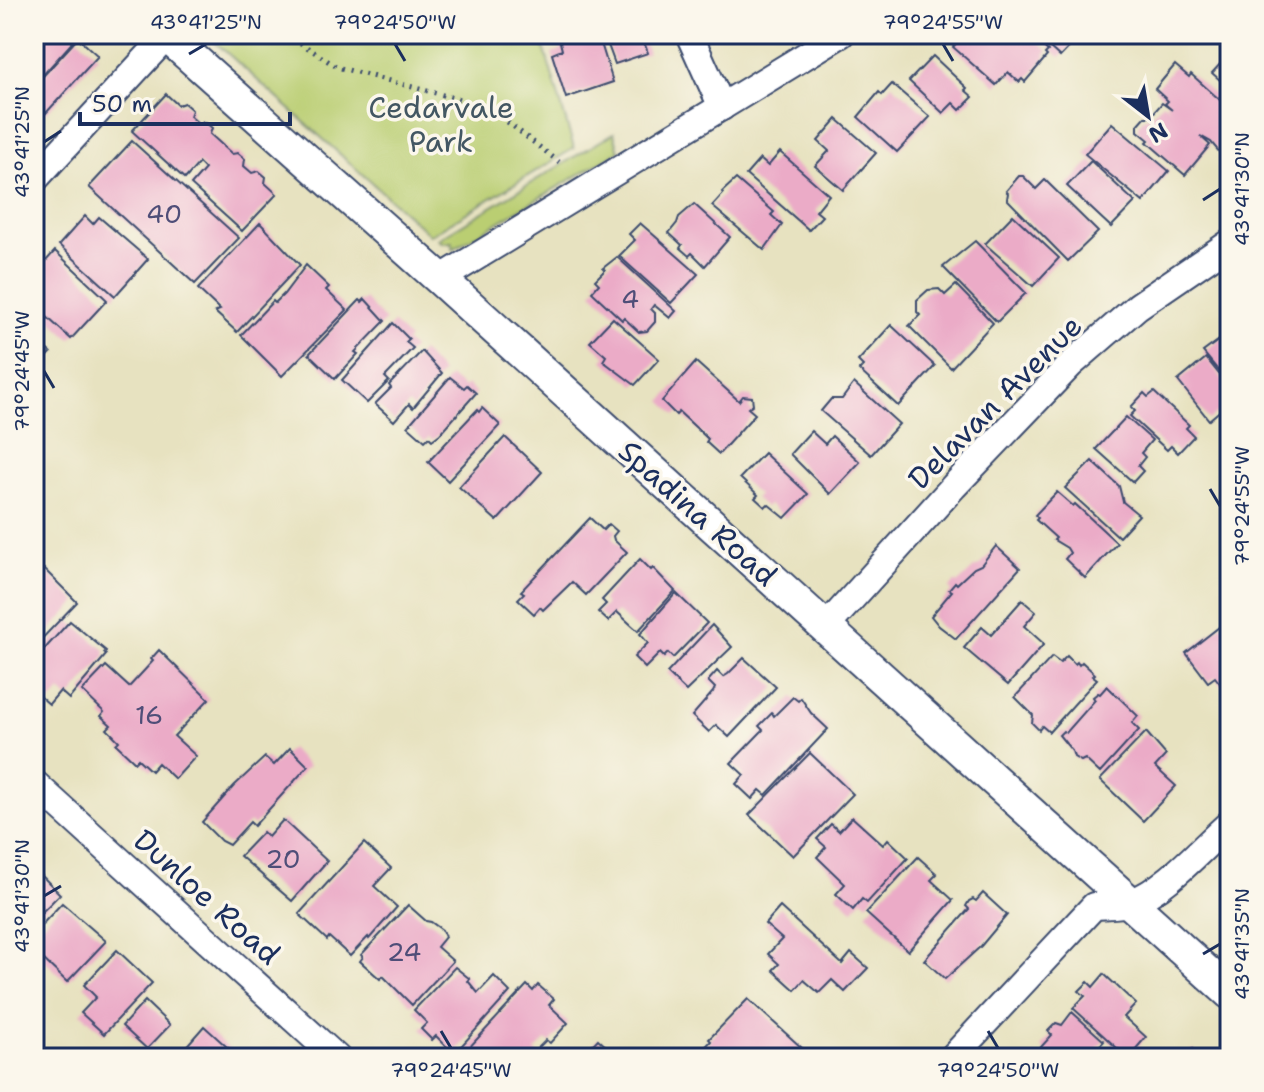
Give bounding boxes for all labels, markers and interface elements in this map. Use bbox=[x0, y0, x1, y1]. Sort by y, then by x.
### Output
text: 43°41'25"N bbox=[150, 9, 262, 35]
text: 79°24'50"W bbox=[334, 9, 456, 35]
text: 79°24'55"W bbox=[883, 9, 1003, 35]
scale bar bbox=[80, 76, 290, 126]
north arrow bbox=[1108, 76, 1188, 156]
text: 43°41'25"N bbox=[9, 86, 35, 198]
park label: Cedarvale Park bbox=[368, 87, 514, 162]
text: 50 m bbox=[92, 88, 152, 120]
text: N bbox=[1143, 116, 1173, 150]
text: 43°41'30"N bbox=[1229, 132, 1255, 246]
house number: 40 bbox=[146, 196, 182, 231]
house number: 4 bbox=[621, 281, 639, 316]
street label: Delavan Avenue bbox=[899, 306, 1091, 498]
text: 79°24'45"W bbox=[9, 310, 35, 432]
street label: Spadina Road bbox=[610, 431, 786, 595]
text: 79°24'55"W bbox=[1229, 446, 1255, 566]
house number: 16 bbox=[135, 697, 163, 732]
street label: Dunloe Road bbox=[125, 820, 289, 974]
text: 43°41'30"N bbox=[9, 839, 35, 953]
house number: 20 bbox=[265, 841, 301, 876]
text: 43°41'35"N bbox=[1229, 888, 1255, 1000]
house number: 24 bbox=[387, 934, 421, 969]
text: 79°24'45"W bbox=[390, 1057, 512, 1083]
text: 79°24'50"W bbox=[937, 1057, 1059, 1083]

